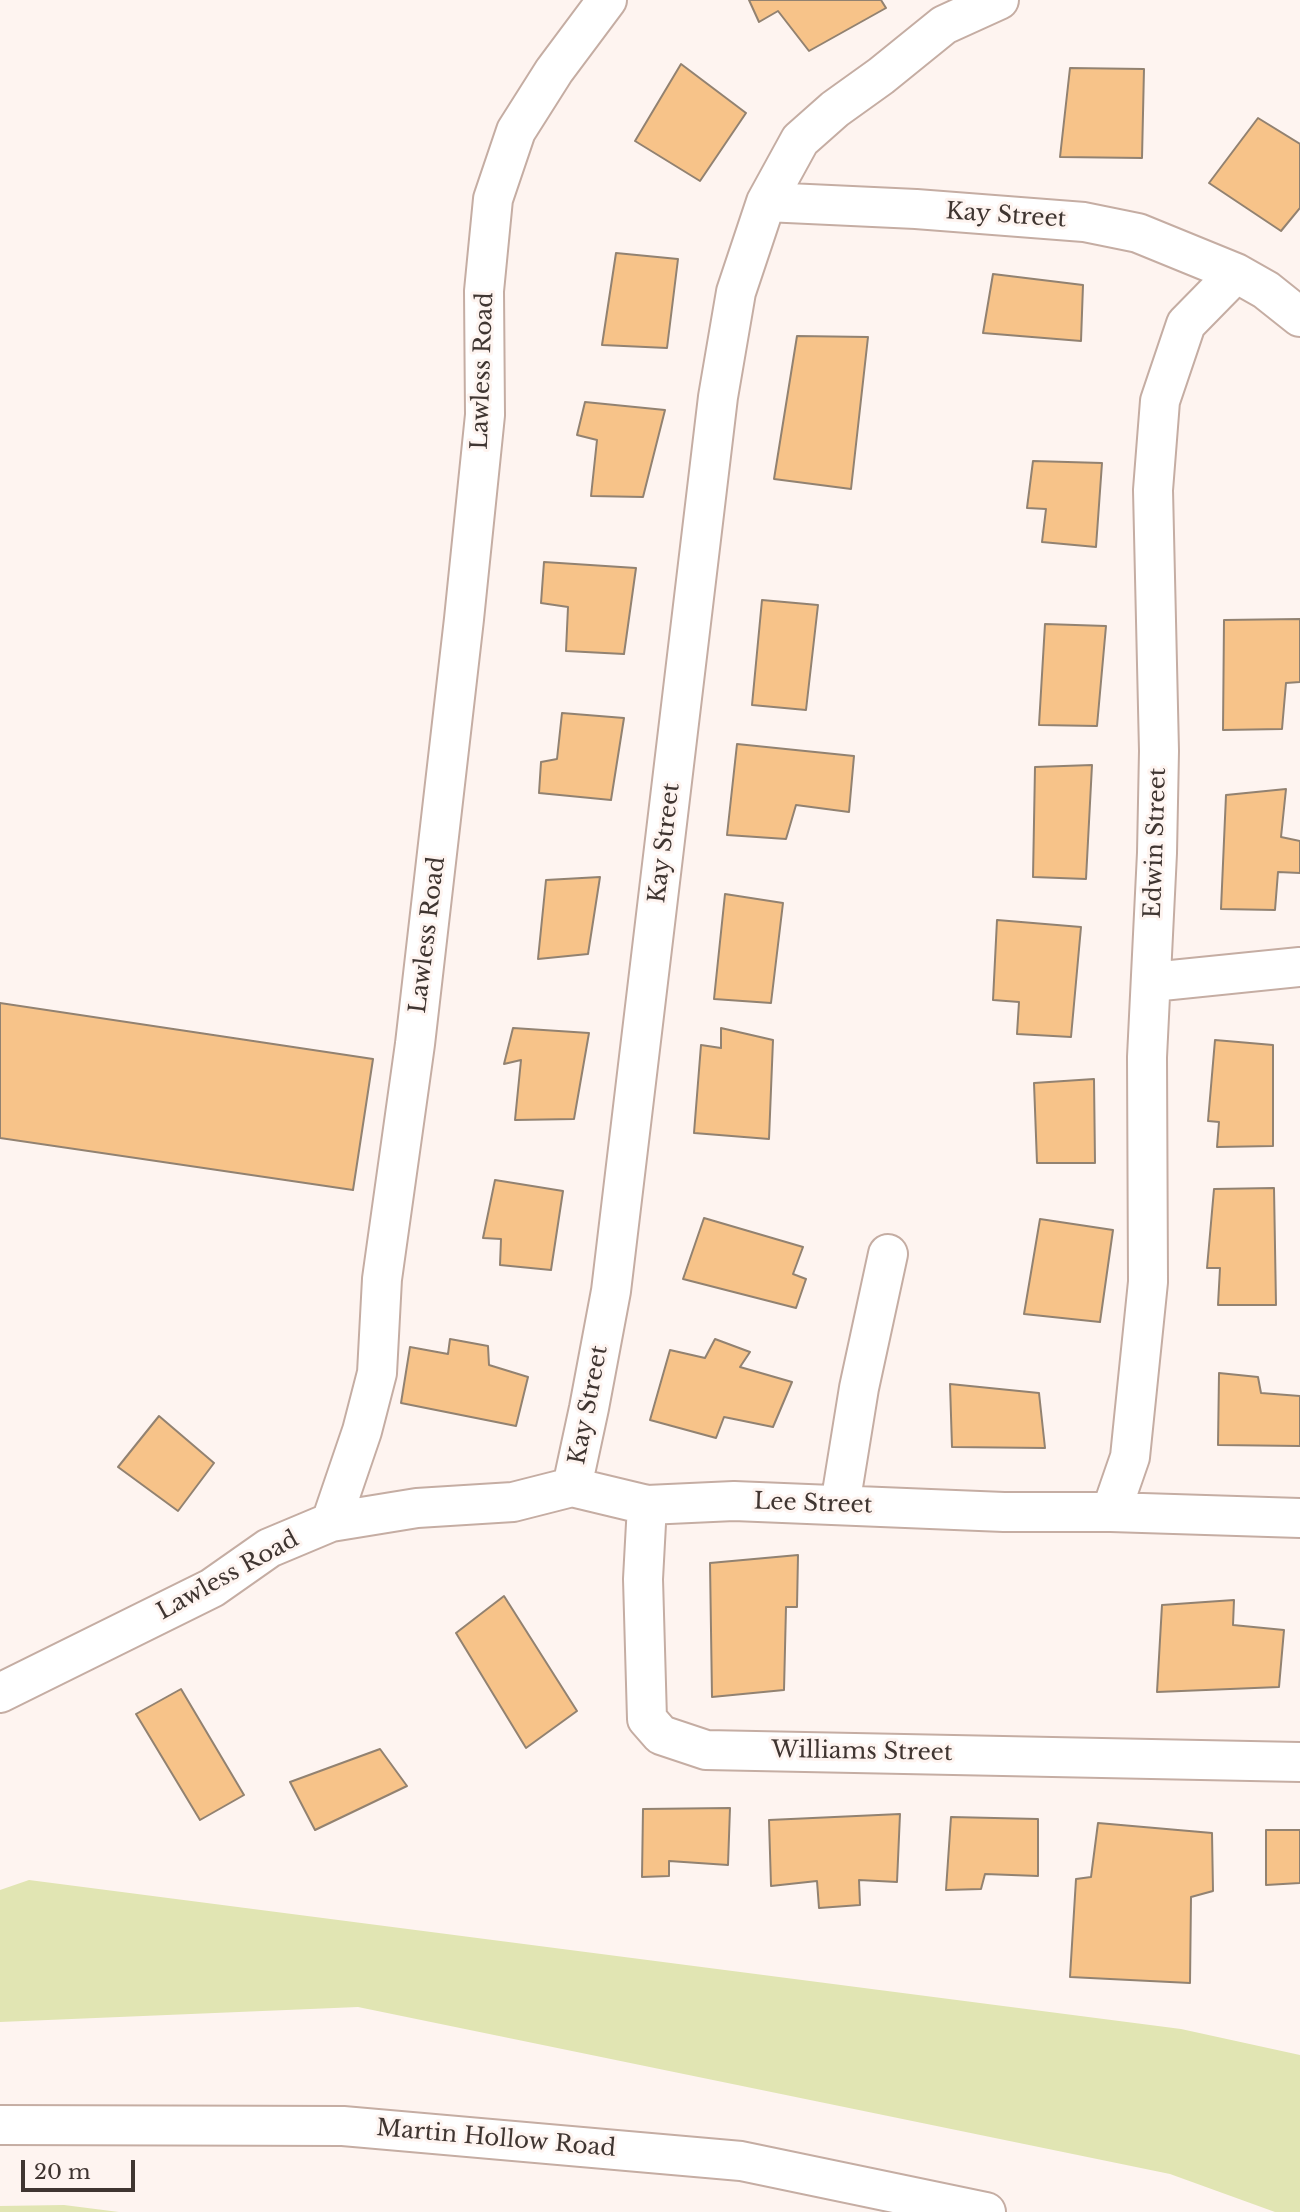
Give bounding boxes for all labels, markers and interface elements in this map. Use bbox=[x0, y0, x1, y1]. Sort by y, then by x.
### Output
street label: Kay Street bbox=[945, 198, 1067, 234]
street label: Lawless Road bbox=[466, 292, 500, 450]
street label: Edwin Street bbox=[1140, 767, 1172, 919]
street label: Kay Street bbox=[644, 781, 686, 905]
street label: Lawless Road bbox=[405, 855, 451, 1015]
street label: Kay Street bbox=[564, 1343, 614, 1467]
street label: Lee Street bbox=[753, 1488, 873, 1520]
street label: Lawless Road bbox=[152, 1526, 304, 1626]
street label: Williams Street bbox=[771, 1737, 953, 1767]
street label: Martin Hollow Road bbox=[375, 2115, 617, 2163]
scale bar bbox=[24, 2146, 138, 2190]
text: 20 m bbox=[34, 2159, 91, 2185]

